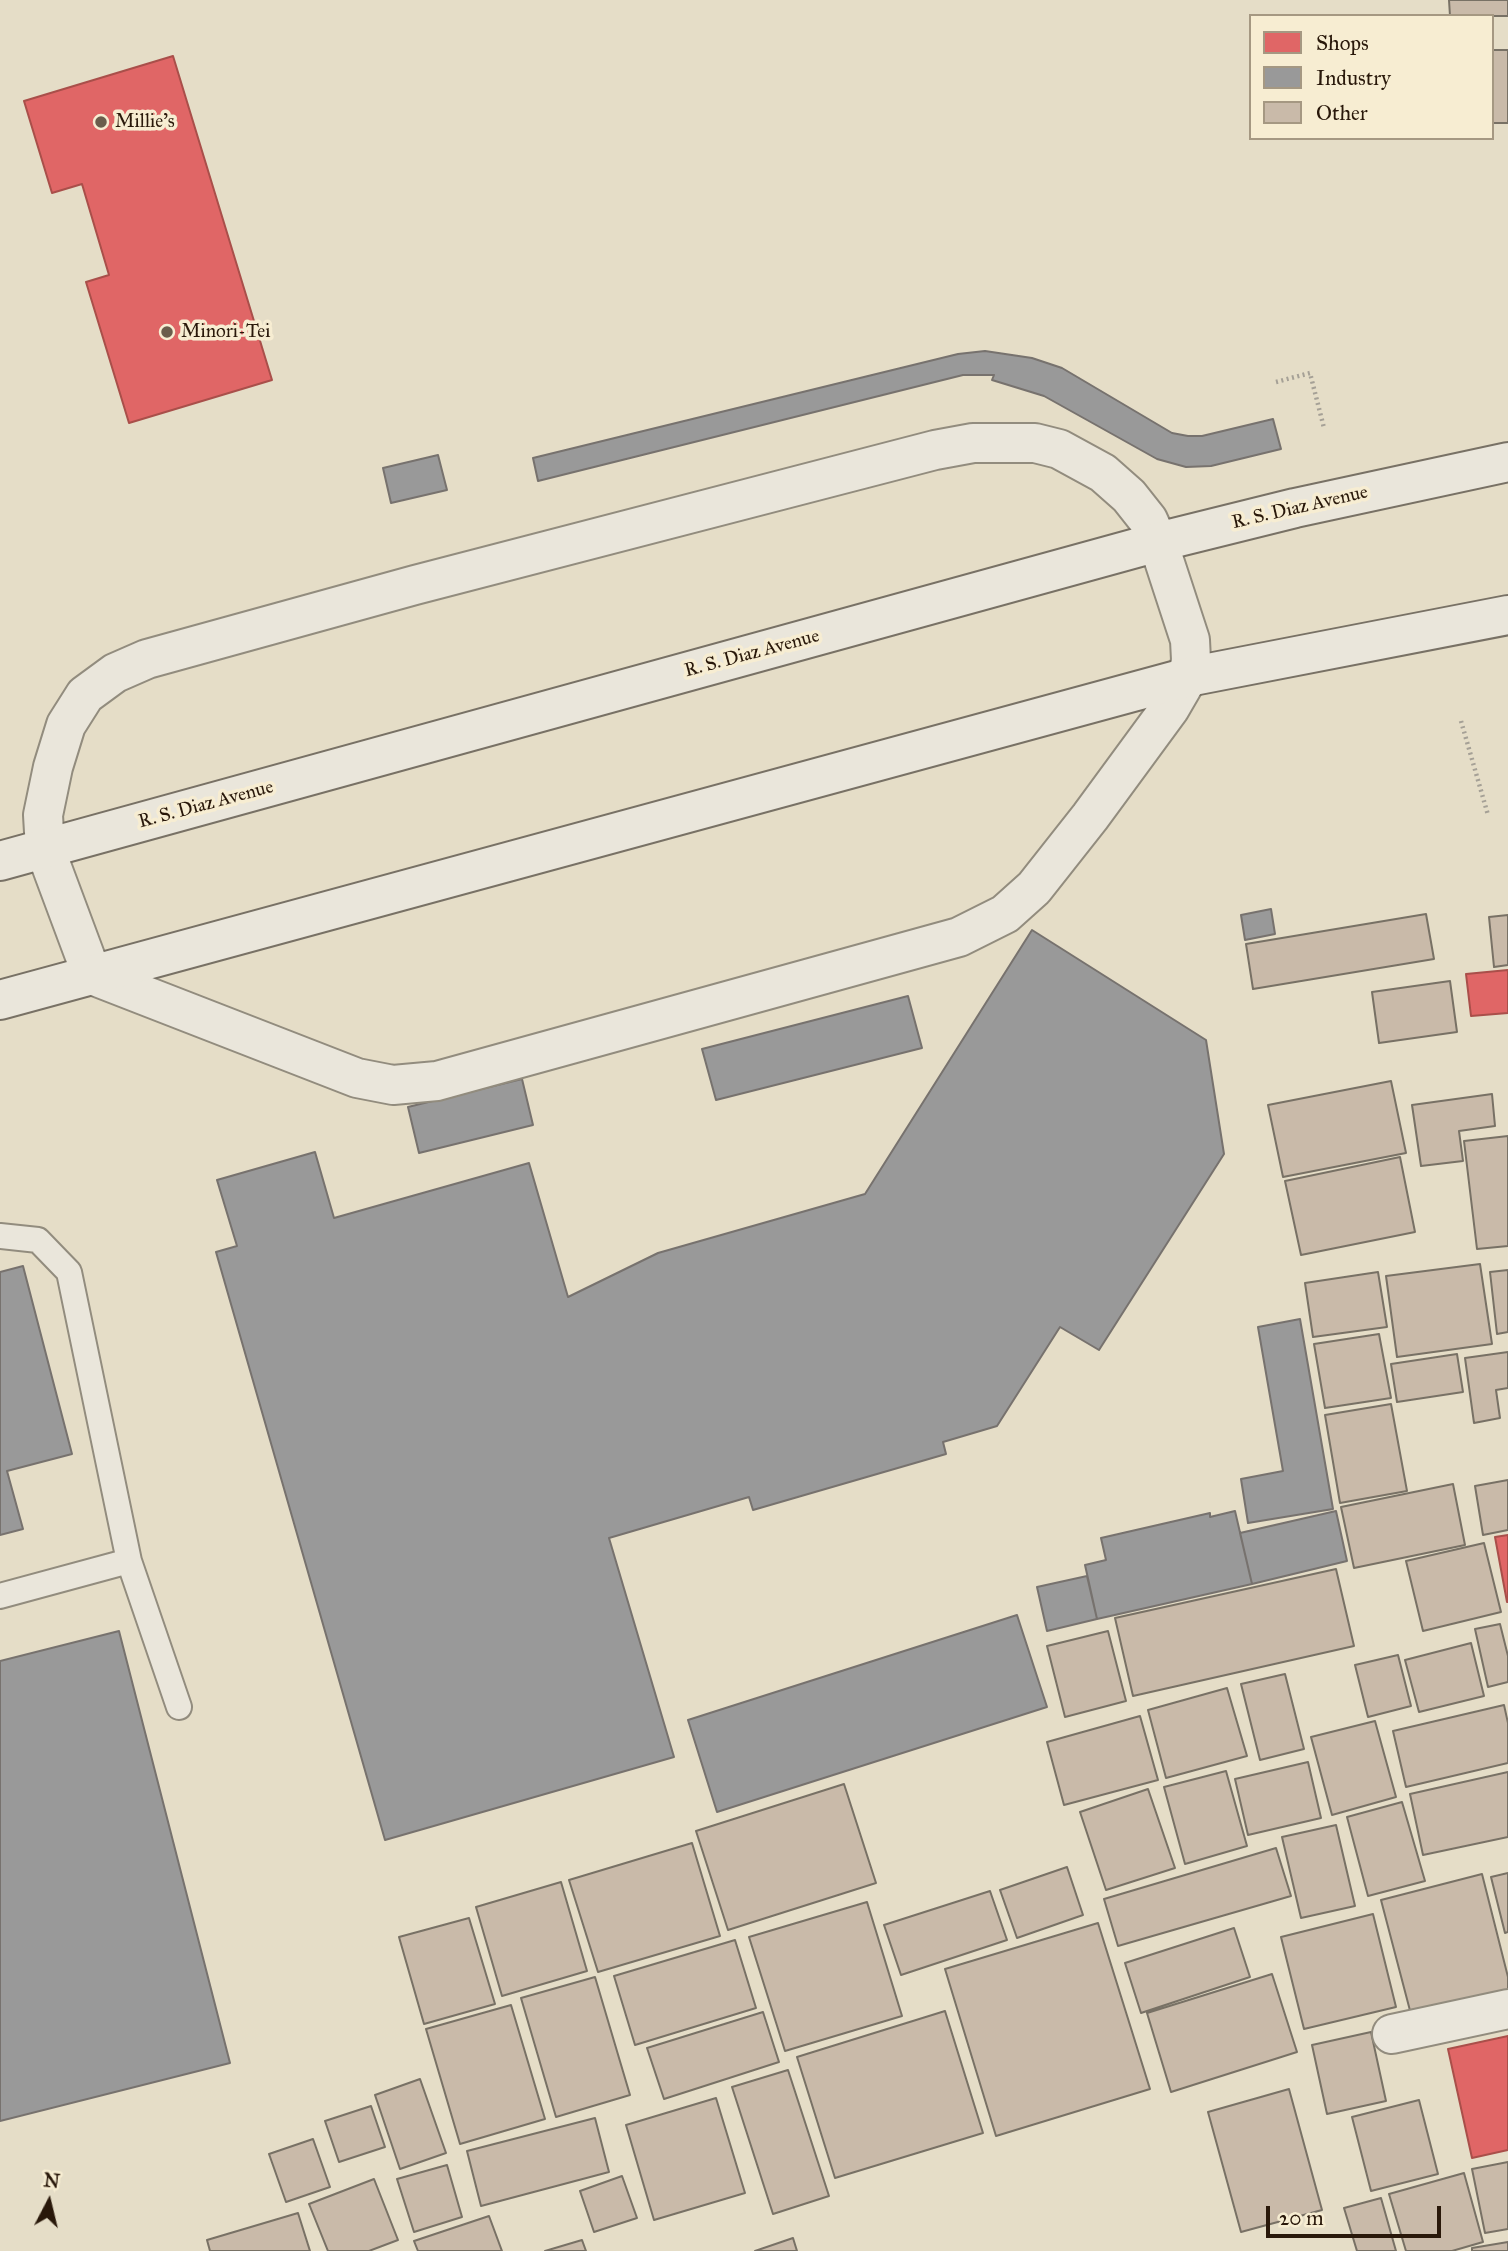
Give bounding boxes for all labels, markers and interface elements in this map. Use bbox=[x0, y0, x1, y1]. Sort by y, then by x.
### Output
legend bbox=[1249, 14, 1494, 140]
text: Shops bbox=[1316, 30, 1369, 56]
text: Industry bbox=[1316, 65, 1391, 91]
text: Other bbox=[1316, 100, 1368, 126]
place label: Millie's bbox=[115, 111, 175, 133]
marker: Millie's bbox=[93, 114, 109, 130]
place label: Minori-Tei bbox=[181, 321, 271, 343]
marker: Minori-Tei bbox=[159, 324, 175, 340]
street label: R. S. Diaz Avenue bbox=[1230, 481, 1370, 535]
street label: R. S. Diaz Avenue bbox=[682, 625, 822, 683]
street label: R. S. Diaz Avenue bbox=[136, 776, 276, 834]
north arrow bbox=[14, 2167, 84, 2237]
text: N bbox=[42, 2168, 61, 2193]
scale bar bbox=[1270, 2192, 1445, 2236]
text: 20 m bbox=[1279, 2205, 1324, 2231]

